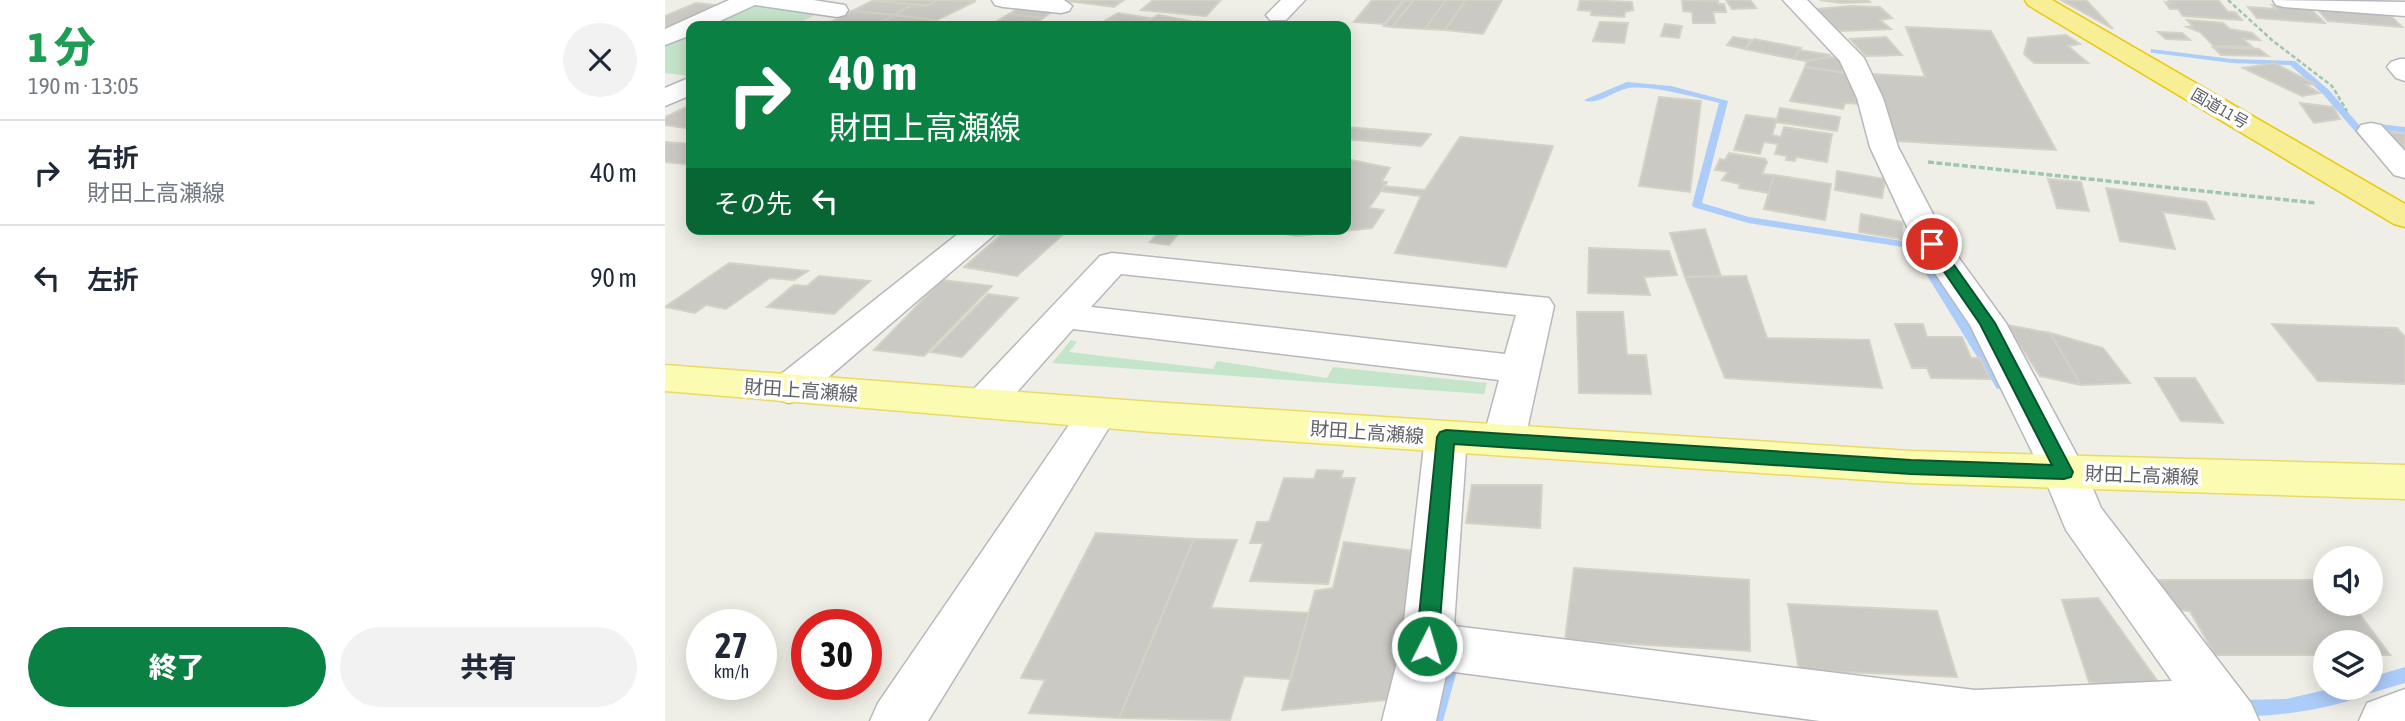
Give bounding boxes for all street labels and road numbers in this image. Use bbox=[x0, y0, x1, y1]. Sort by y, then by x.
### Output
street label: 国道11号 bbox=[2188, 84, 2252, 132]
street label: 財田上高瀬線 bbox=[743, 375, 859, 405]
street label: 財田上高瀬線 bbox=[1309, 417, 1425, 447]
street label: 財田上高瀬線 bbox=[2085, 462, 2199, 488]

